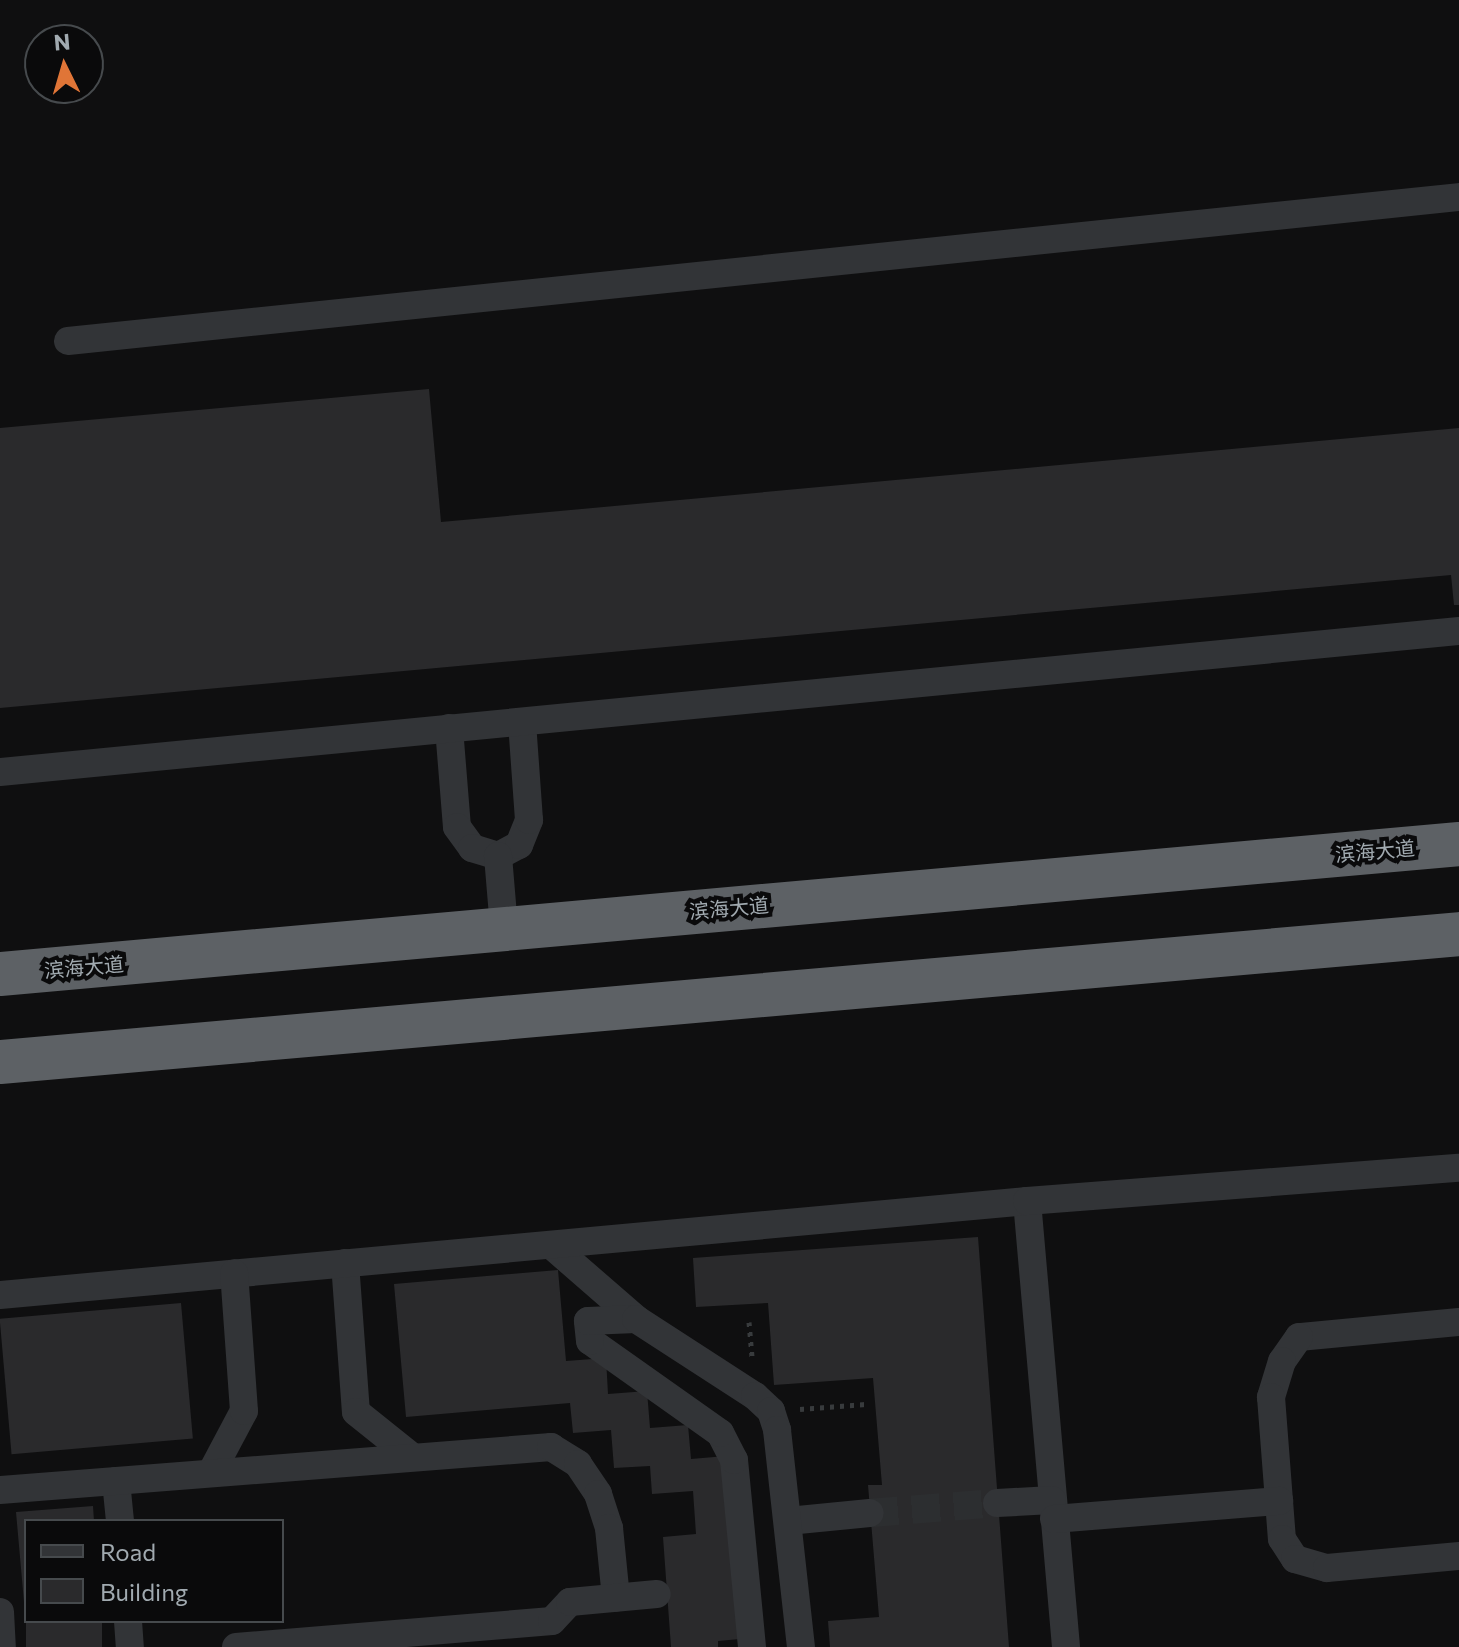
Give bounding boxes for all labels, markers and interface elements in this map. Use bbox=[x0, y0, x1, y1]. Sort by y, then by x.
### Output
north arrow bbox=[24, 24, 104, 104]
text: N bbox=[53, 27, 71, 56]
street label: 滨海大道 bbox=[1334, 836, 1416, 866]
street label: 滨海大道 bbox=[688, 893, 770, 923]
street label: 滨海大道 bbox=[43, 952, 125, 982]
legend bbox=[24, 1519, 284, 1623]
text: Road bbox=[100, 1537, 156, 1566]
text: Building bbox=[100, 1577, 188, 1606]

